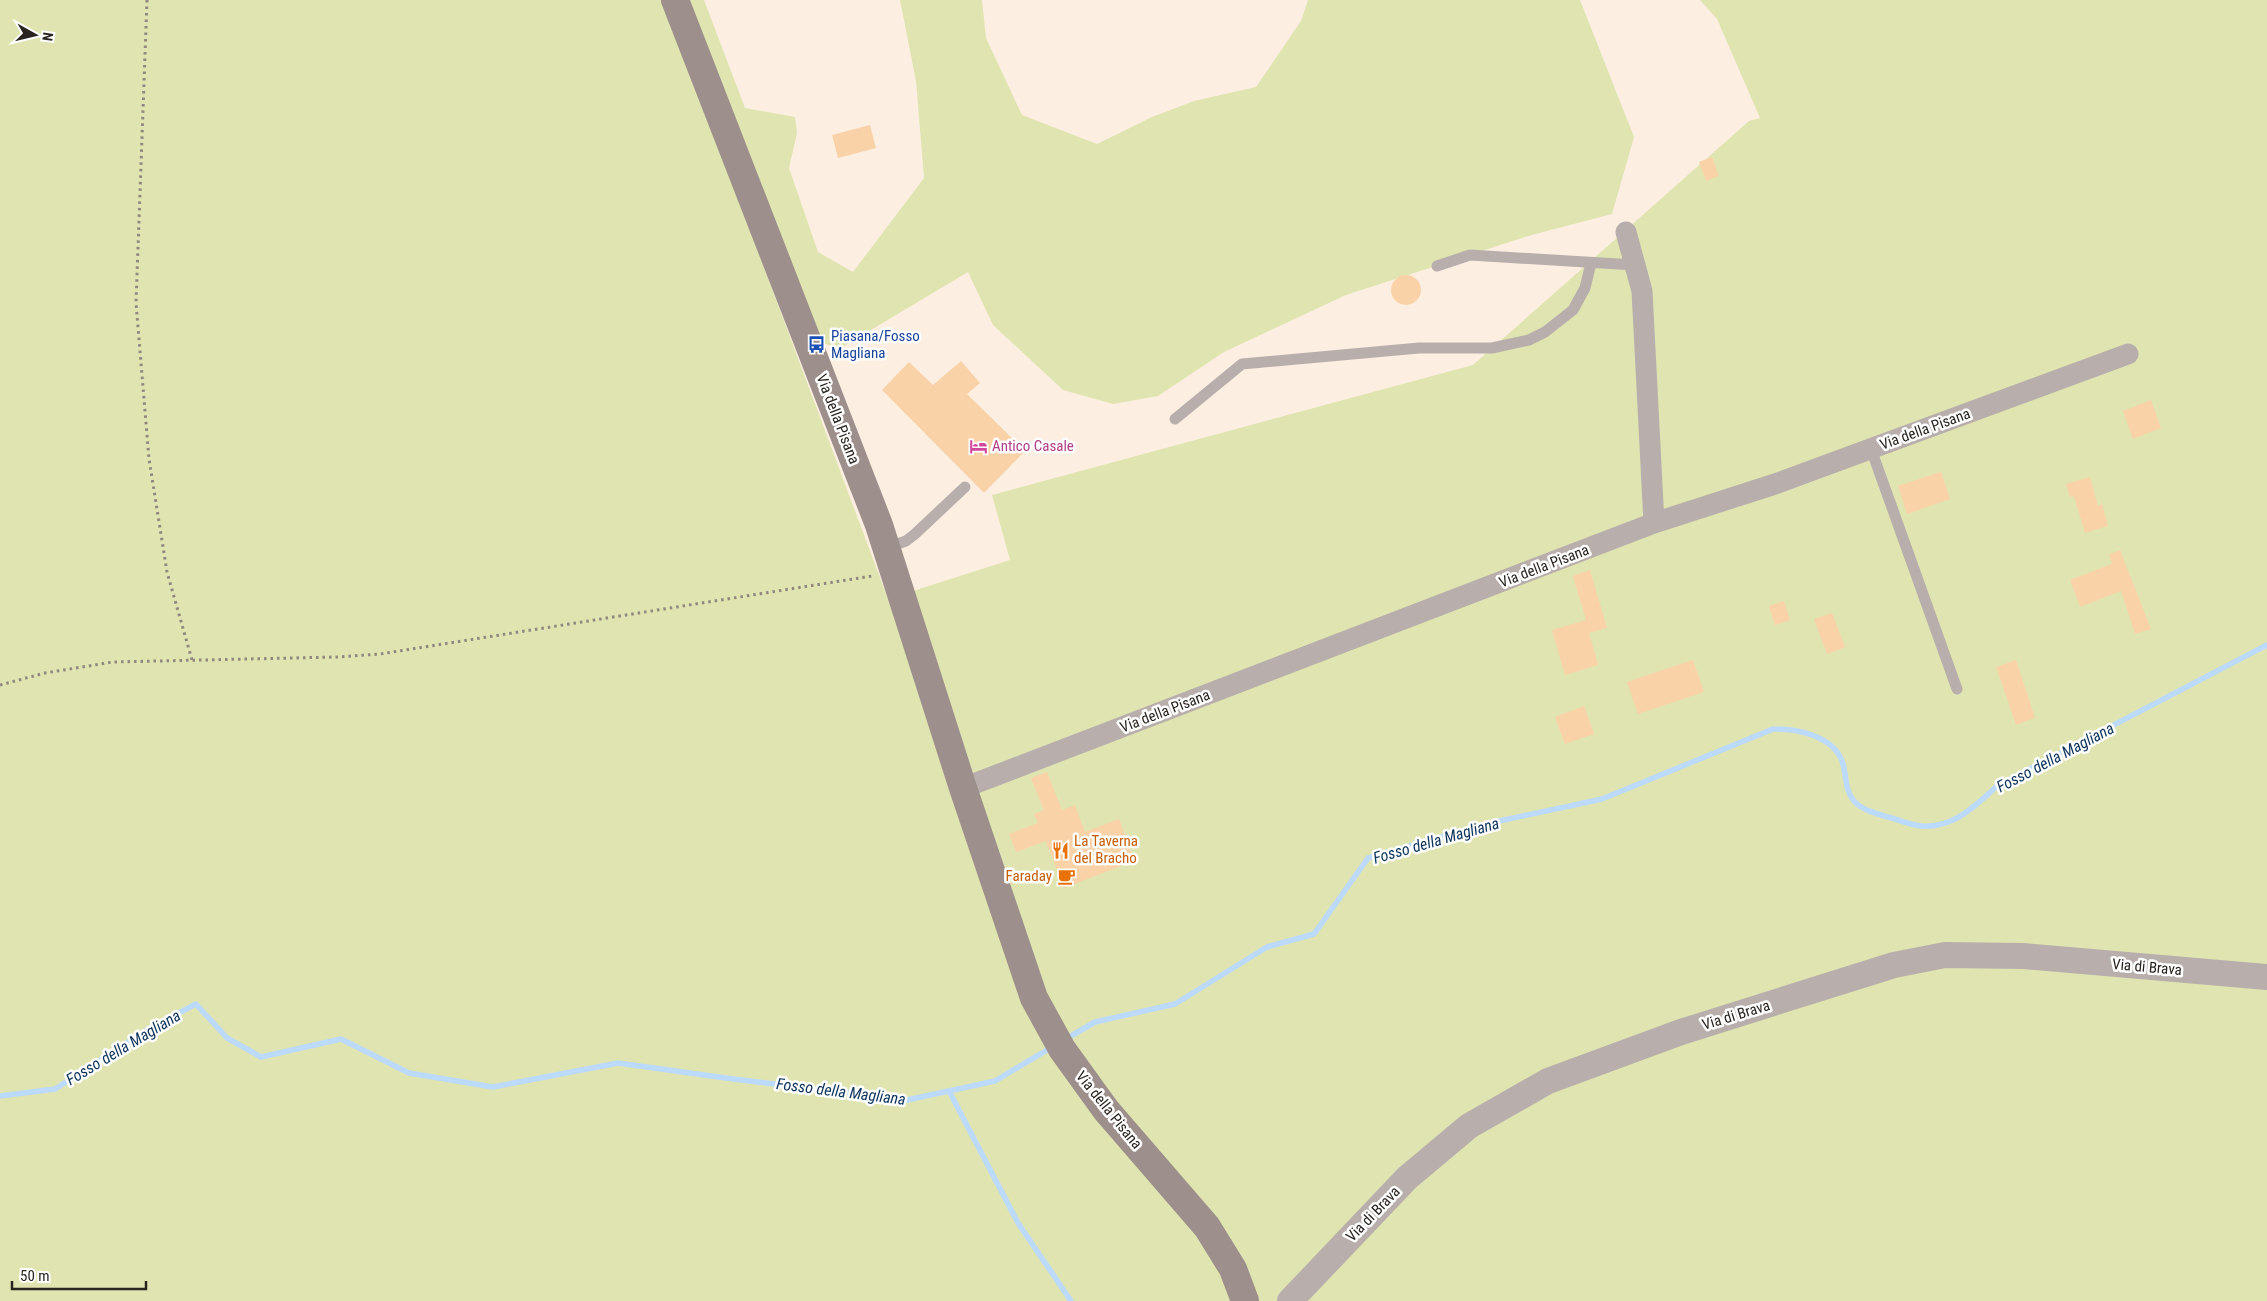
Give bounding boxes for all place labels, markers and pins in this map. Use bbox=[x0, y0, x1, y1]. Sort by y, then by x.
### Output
place label: Piasana/Fosso Magliana bbox=[831, 327, 920, 362]
bus stop icon: Piasana/Fosso Magliana bbox=[807, 335, 827, 355]
hotel icon: Antico Casale bbox=[968, 436, 988, 456]
place label: Antico Casale bbox=[992, 437, 1074, 455]
place label: La Taverna del Bracho bbox=[1074, 832, 1138, 867]
restaurant icon: La Taverna del Bracho bbox=[1050, 840, 1070, 860]
cafe icon: Faraday bbox=[1056, 866, 1076, 886]
place label: Faraday bbox=[1006, 867, 1052, 885]

